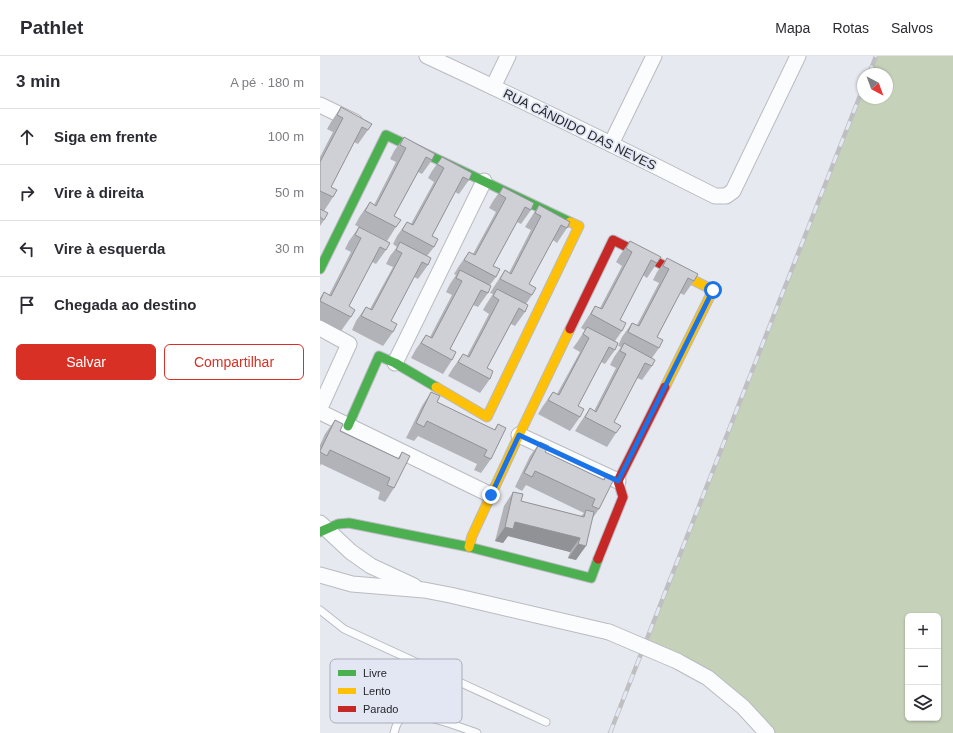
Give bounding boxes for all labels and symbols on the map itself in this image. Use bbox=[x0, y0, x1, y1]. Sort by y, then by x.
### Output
north arrow bbox=[857, 68, 893, 104]
street label: RUA CÂNDIDO DAS NEVES bbox=[501, 86, 659, 173]
route start bbox=[704, 281, 722, 299]
route end bbox=[482, 486, 500, 504]
legend bbox=[330, 659, 462, 723]
text: Livre bbox=[363, 667, 387, 679]
text: Lento bbox=[363, 685, 391, 697]
text: Parado bbox=[363, 703, 398, 715]

